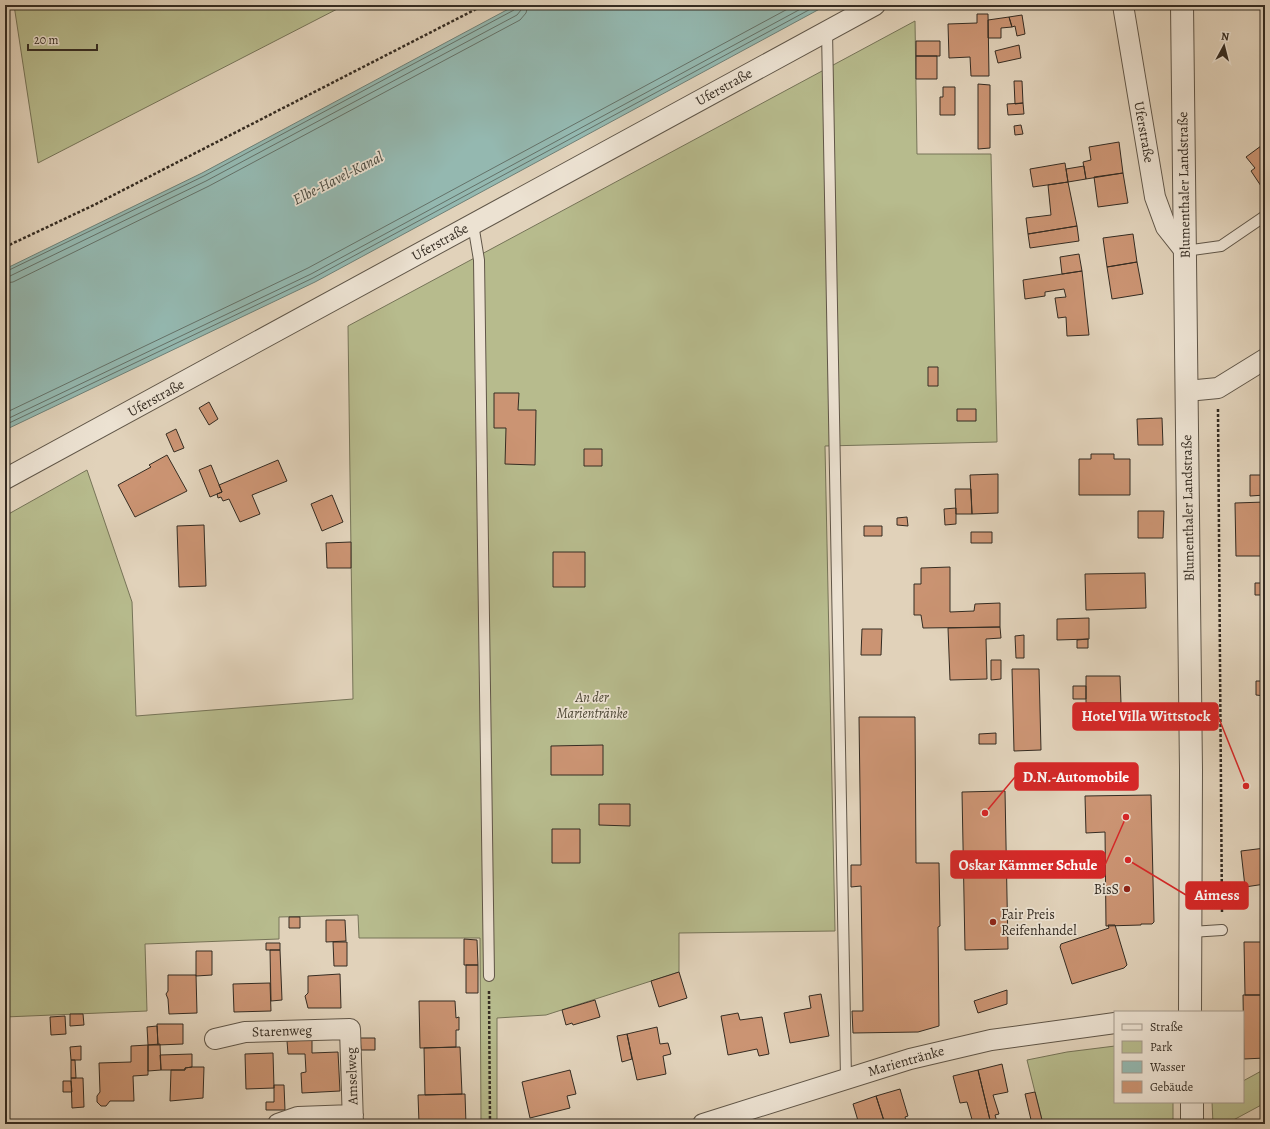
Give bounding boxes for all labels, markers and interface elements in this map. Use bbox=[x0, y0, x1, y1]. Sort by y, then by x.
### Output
scale bar bbox=[28, 26, 97, 52]
north arrow bbox=[1204, 26, 1244, 66]
text: N bbox=[1220, 29, 1230, 45]
text: 20 m bbox=[34, 32, 58, 48]
street label: Uferstraße bbox=[692, 64, 756, 110]
street label: Uferstraße bbox=[1129, 100, 1159, 164]
street label: Blumenthaler Landstraße bbox=[1173, 111, 1195, 259]
water label: Elbe-Havel-Kanal bbox=[289, 146, 387, 209]
street label: Uferstraße bbox=[408, 219, 472, 265]
street label: Uferstraße bbox=[124, 375, 188, 421]
street label: Blumenthaler Landstraße bbox=[1177, 434, 1199, 582]
park label: An der Marientränke bbox=[556, 688, 628, 723]
callout: Hotel Villa Wittstock bbox=[1073, 703, 1218, 730]
text: Hotel Villa Wittstock bbox=[1082, 706, 1211, 726]
callout: D.N.-Automobile bbox=[1015, 763, 1138, 790]
text: D.N.-Automobile bbox=[1023, 767, 1129, 787]
callout: Oskar Kämmer Schule bbox=[951, 851, 1105, 878]
text: Oskar Kämmer Schule bbox=[959, 855, 1098, 875]
place label: BisS bbox=[1094, 880, 1119, 899]
callout: Aimess bbox=[1186, 882, 1248, 909]
marker: BisS bbox=[1122, 884, 1132, 894]
text: Aimess bbox=[1193, 885, 1240, 905]
place label: Fair Preis Reifenhandel bbox=[1001, 905, 1077, 940]
marker: Fair Preis Reifenhandel bbox=[988, 917, 998, 927]
legend bbox=[1114, 1011, 1244, 1103]
text: Straße bbox=[1150, 1019, 1183, 1035]
street label: Starenweg bbox=[252, 1020, 312, 1042]
text: Park bbox=[1150, 1039, 1173, 1055]
street label: Marientränke bbox=[866, 1041, 946, 1081]
street label: Amselweg bbox=[341, 1047, 363, 1106]
text: Wasser bbox=[1149, 1059, 1186, 1075]
text: Gebäude bbox=[1150, 1079, 1193, 1095]

